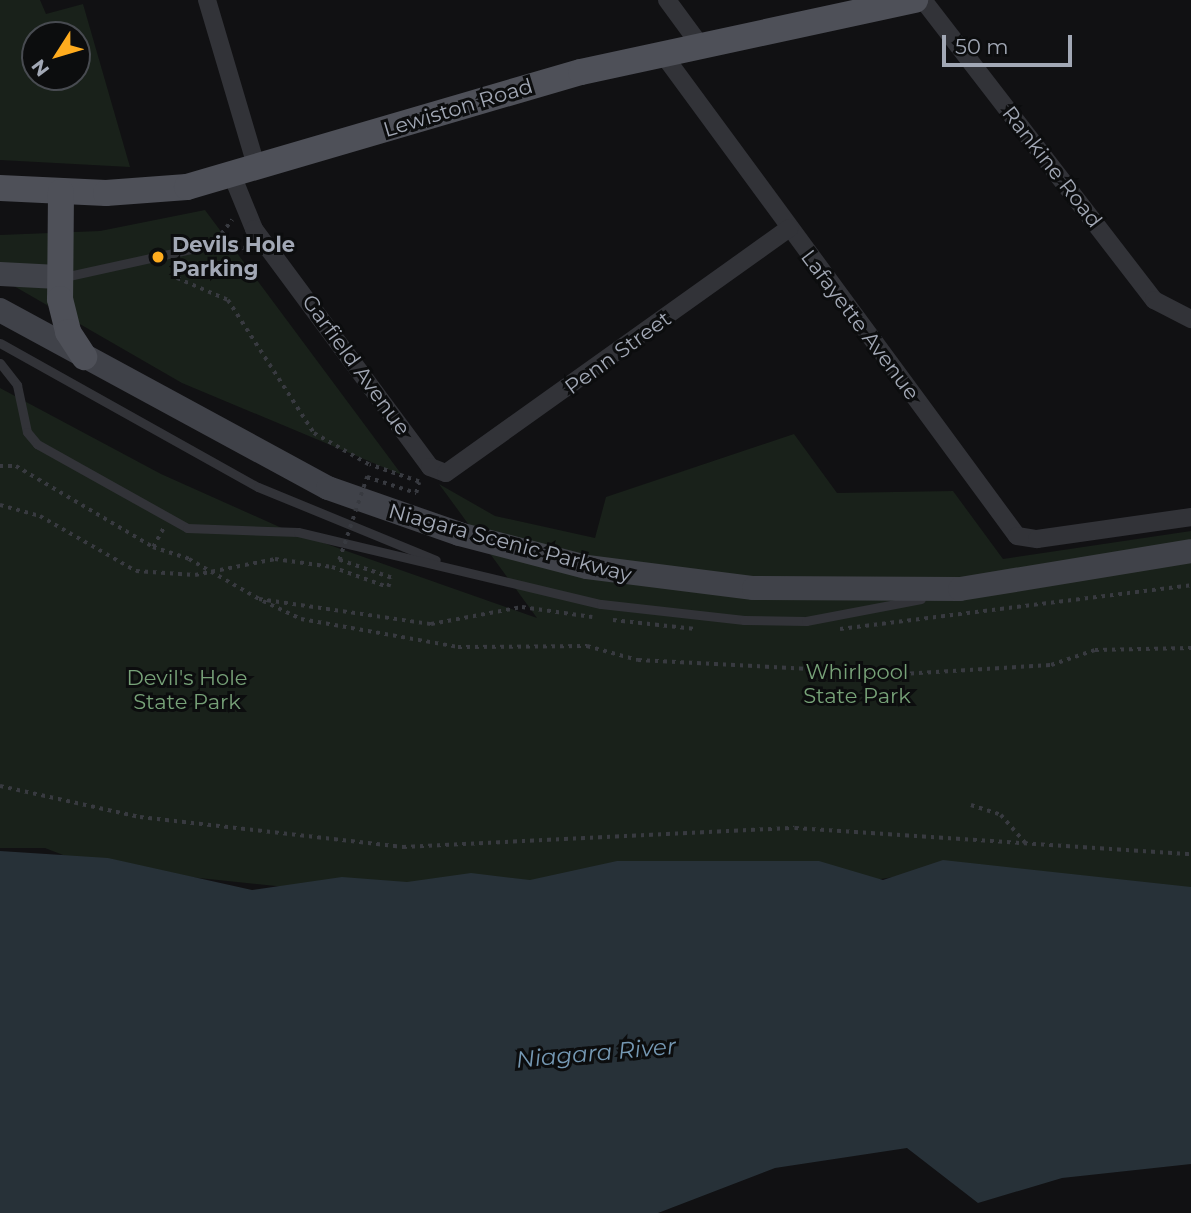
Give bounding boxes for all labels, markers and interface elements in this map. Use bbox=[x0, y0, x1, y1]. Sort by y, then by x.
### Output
north arrow bbox=[21, 21, 91, 91]
scale bar bbox=[946, 21, 1076, 65]
text: 50 m bbox=[955, 34, 1009, 59]
text: N bbox=[27, 55, 54, 81]
street label: Lewiston Road bbox=[380, 73, 536, 143]
street label: Rankine Road bbox=[997, 101, 1107, 233]
place label: Devils Hole Parking bbox=[172, 232, 295, 282]
street label: Lafayette Avenue bbox=[795, 245, 925, 405]
marker: Devils Hole Parking bbox=[150, 249, 166, 265]
street label: Garfield Avenue bbox=[297, 290, 415, 440]
street label: Penn Street bbox=[560, 306, 676, 400]
street label: Niagara Scenic Parkway bbox=[386, 498, 634, 588]
park label: Whirlpool State Park bbox=[803, 659, 911, 709]
park label: Devil's Hole State Park bbox=[126, 665, 248, 715]
water label: Niagara River bbox=[515, 1032, 677, 1074]

